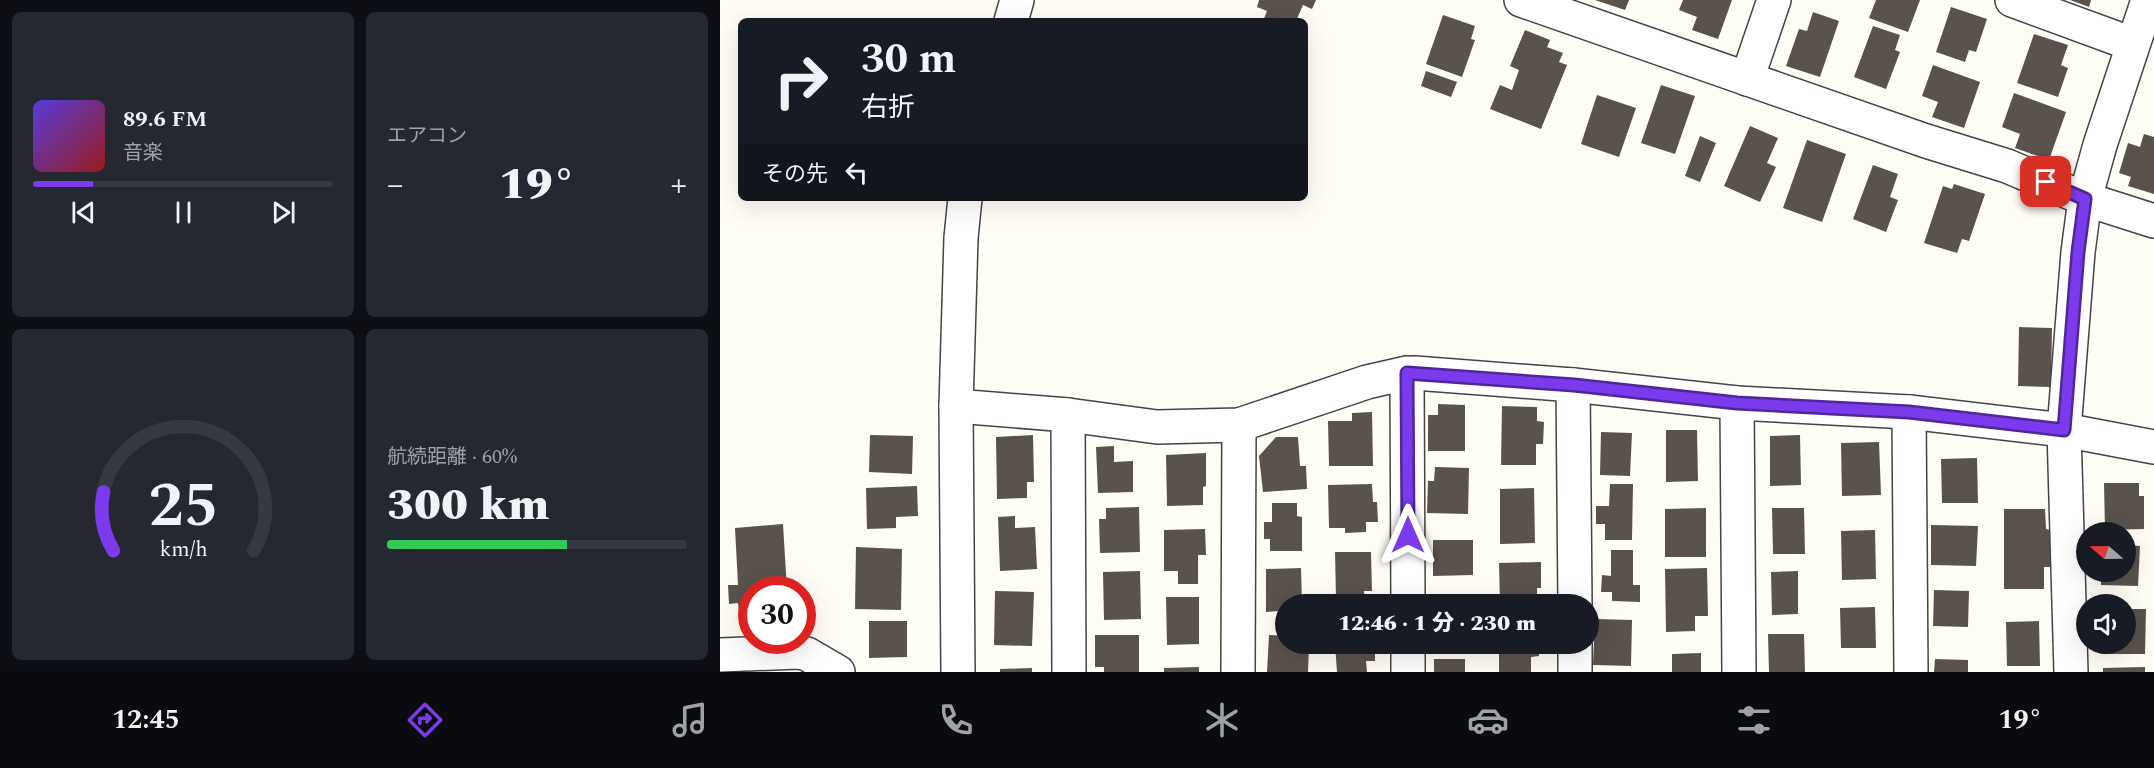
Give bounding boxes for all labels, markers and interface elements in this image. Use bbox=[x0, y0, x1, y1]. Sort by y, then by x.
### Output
text: 30 m bbox=[861, 28, 956, 91]
icon: right bbox=[762, 42, 840, 120]
text: 右折 bbox=[861, 87, 915, 129]
text: 89.6 FM bbox=[123, 103, 207, 136]
text: エアコン bbox=[387, 121, 467, 151]
text: 音楽 bbox=[123, 138, 163, 168]
text: 19° bbox=[499, 150, 575, 219]
icon: left bbox=[840, 156, 873, 189]
pin bbox=[2020, 156, 2071, 207]
text: その先 bbox=[762, 158, 828, 191]
text: − bbox=[387, 160, 404, 210]
text: + bbox=[670, 160, 687, 210]
icon: arrive bbox=[2029, 165, 2062, 198]
icon: previous bbox=[67, 196, 100, 229]
icon: pause bbox=[167, 196, 200, 229]
icon: next bbox=[267, 196, 300, 229]
text: 航続距離 · 60% bbox=[387, 442, 517, 472]
text: 25 bbox=[148, 459, 218, 554]
text: 300 km bbox=[387, 471, 549, 540]
position arrow bbox=[1376, 503, 1440, 567]
north arrow bbox=[2076, 522, 2136, 582]
map controls bbox=[2076, 522, 2136, 654]
text: km/h bbox=[159, 534, 207, 567]
speed limit sign: 30 bbox=[738, 576, 816, 654]
button: sound bbox=[2076, 594, 2136, 654]
text: 12:46 · 1 分 · 230 m bbox=[1338, 607, 1536, 640]
text: 12:45 bbox=[112, 699, 180, 741]
icon: directions bbox=[404, 699, 446, 741]
icon: music bbox=[669, 699, 711, 741]
icon: phone bbox=[935, 699, 977, 741]
icon: climate bbox=[1201, 699, 1243, 741]
icon: car bbox=[1467, 699, 1509, 741]
icon: filters bbox=[1733, 699, 1775, 741]
text: 19° bbox=[1998, 699, 2042, 741]

